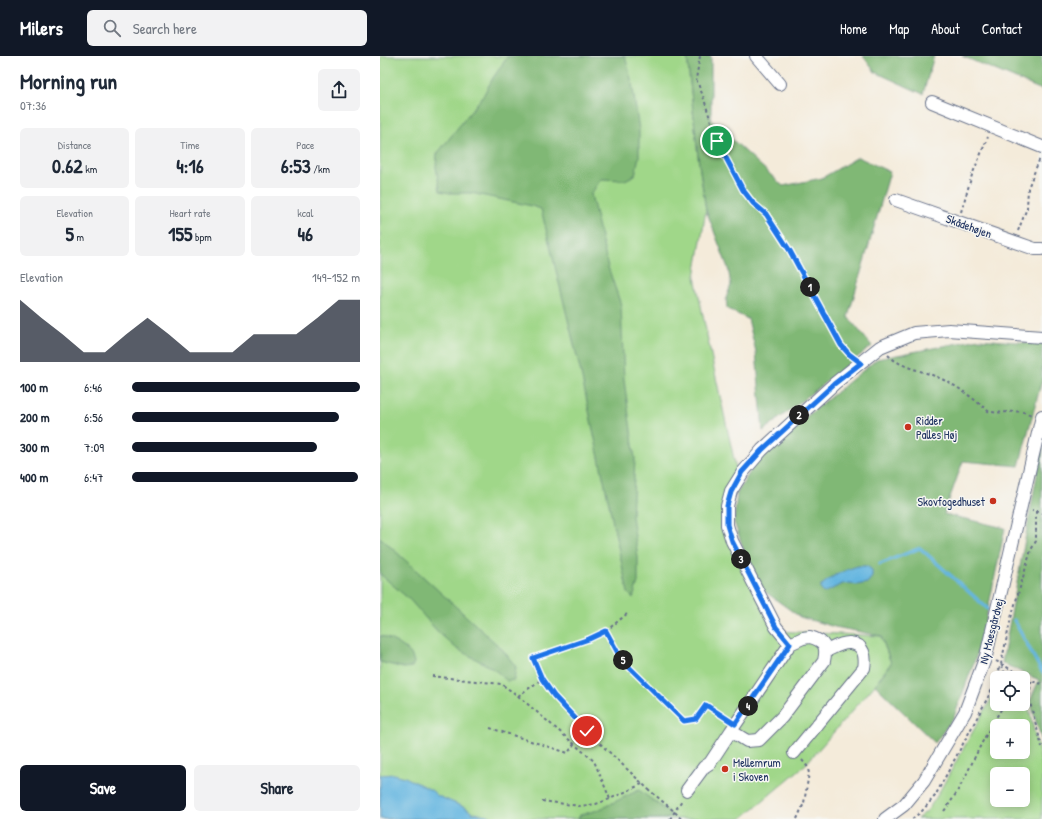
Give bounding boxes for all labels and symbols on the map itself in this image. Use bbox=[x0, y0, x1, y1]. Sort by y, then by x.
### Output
pin bbox=[700, 124, 734, 158]
street label: Skådehøjen bbox=[944, 210, 994, 242]
pin: 1 bbox=[800, 277, 820, 297]
pin: 2 bbox=[789, 405, 809, 425]
place label: Ridder Palles Høj bbox=[916, 412, 957, 443]
marker: Ridder Palles Høj bbox=[903, 422, 913, 432]
place label: Skovfogedhuset bbox=[918, 493, 986, 510]
marker: Skovfogedhuset bbox=[988, 496, 998, 506]
pin: 3 bbox=[731, 549, 751, 569]
street label: Ny Moesgårdvej bbox=[975, 596, 1007, 666]
pin: 5 bbox=[613, 650, 633, 670]
pin: 4 bbox=[738, 696, 758, 716]
pin bbox=[570, 714, 604, 748]
place label: Mellemrum i Skoven bbox=[733, 754, 781, 785]
marker: Mellemrum i Skoven bbox=[720, 764, 730, 774]

